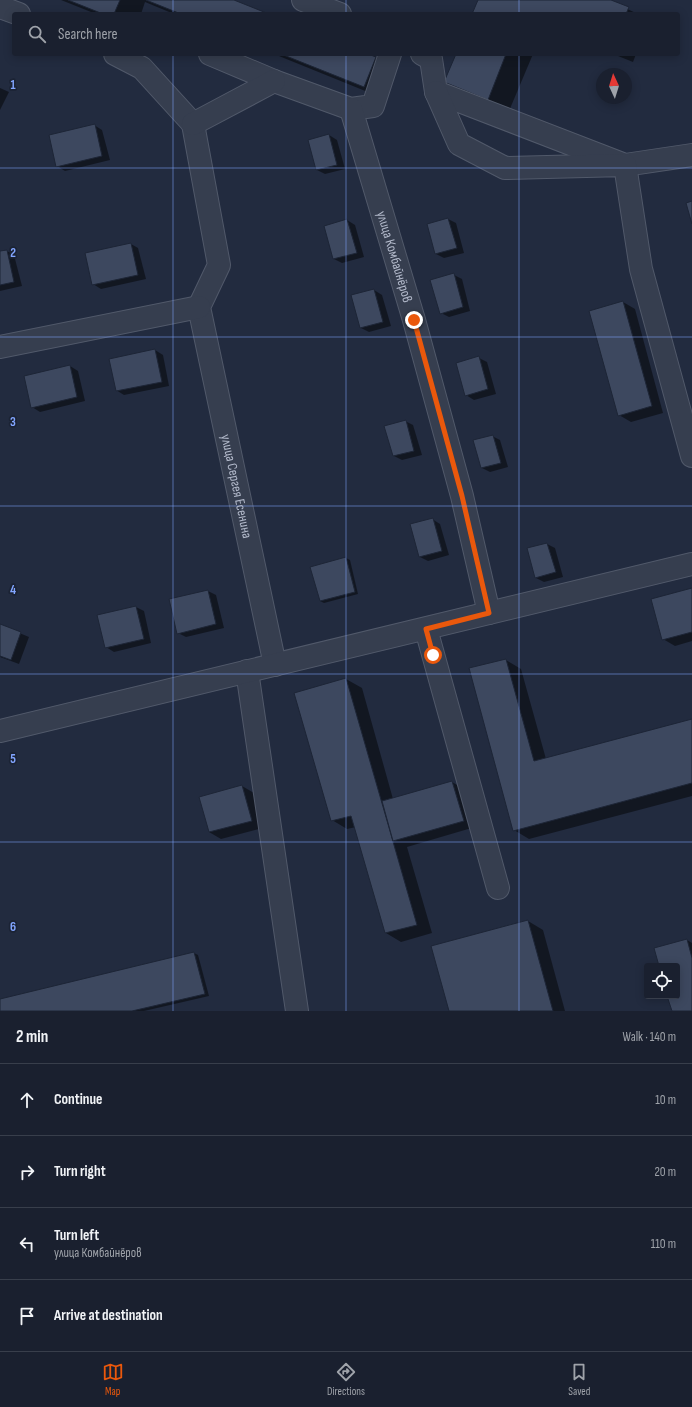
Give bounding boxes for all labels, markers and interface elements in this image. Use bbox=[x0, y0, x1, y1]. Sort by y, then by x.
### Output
search box bbox=[12, 12, 680, 56]
icon: search bbox=[26, 23, 48, 45]
text: Search here bbox=[58, 25, 118, 44]
north arrow bbox=[596, 68, 632, 104]
text: 1 bbox=[10, 77, 16, 93]
street label: улица Комбайнёров bbox=[373, 209, 416, 305]
text: 2 bbox=[10, 245, 16, 261]
route end bbox=[405, 311, 423, 329]
text: 3 bbox=[10, 414, 16, 430]
street label: улица Сергея Есенина bbox=[217, 433, 256, 540]
text: 4 bbox=[10, 582, 16, 598]
route start bbox=[424, 646, 442, 664]
text: 5 bbox=[10, 751, 16, 767]
text: 6 bbox=[10, 919, 16, 935]
map controls bbox=[644, 963, 680, 999]
button: locate bbox=[644, 963, 680, 999]
text: 2 min bbox=[16, 1027, 48, 1047]
text: Walk · 140 m bbox=[623, 1029, 676, 1045]
icon: ahead bbox=[16, 1089, 38, 1111]
text: Continue bbox=[54, 1090, 103, 1109]
text: 10 m bbox=[655, 1092, 676, 1108]
icon: right bbox=[16, 1161, 38, 1183]
text: Turn right bbox=[54, 1162, 106, 1181]
text: 20 m bbox=[654, 1164, 676, 1180]
text: Turn left bbox=[54, 1226, 99, 1245]
icon: left bbox=[16, 1233, 38, 1255]
text: 110 m bbox=[651, 1236, 676, 1252]
text: улица Комбайнёров bbox=[54, 1245, 142, 1261]
icon: arrive bbox=[16, 1305, 38, 1327]
text: Arrive at destination bbox=[54, 1306, 163, 1325]
tab: Map bbox=[102, 1361, 124, 1398]
tab: Directions bbox=[327, 1361, 365, 1398]
tab: Saved bbox=[568, 1361, 590, 1398]

